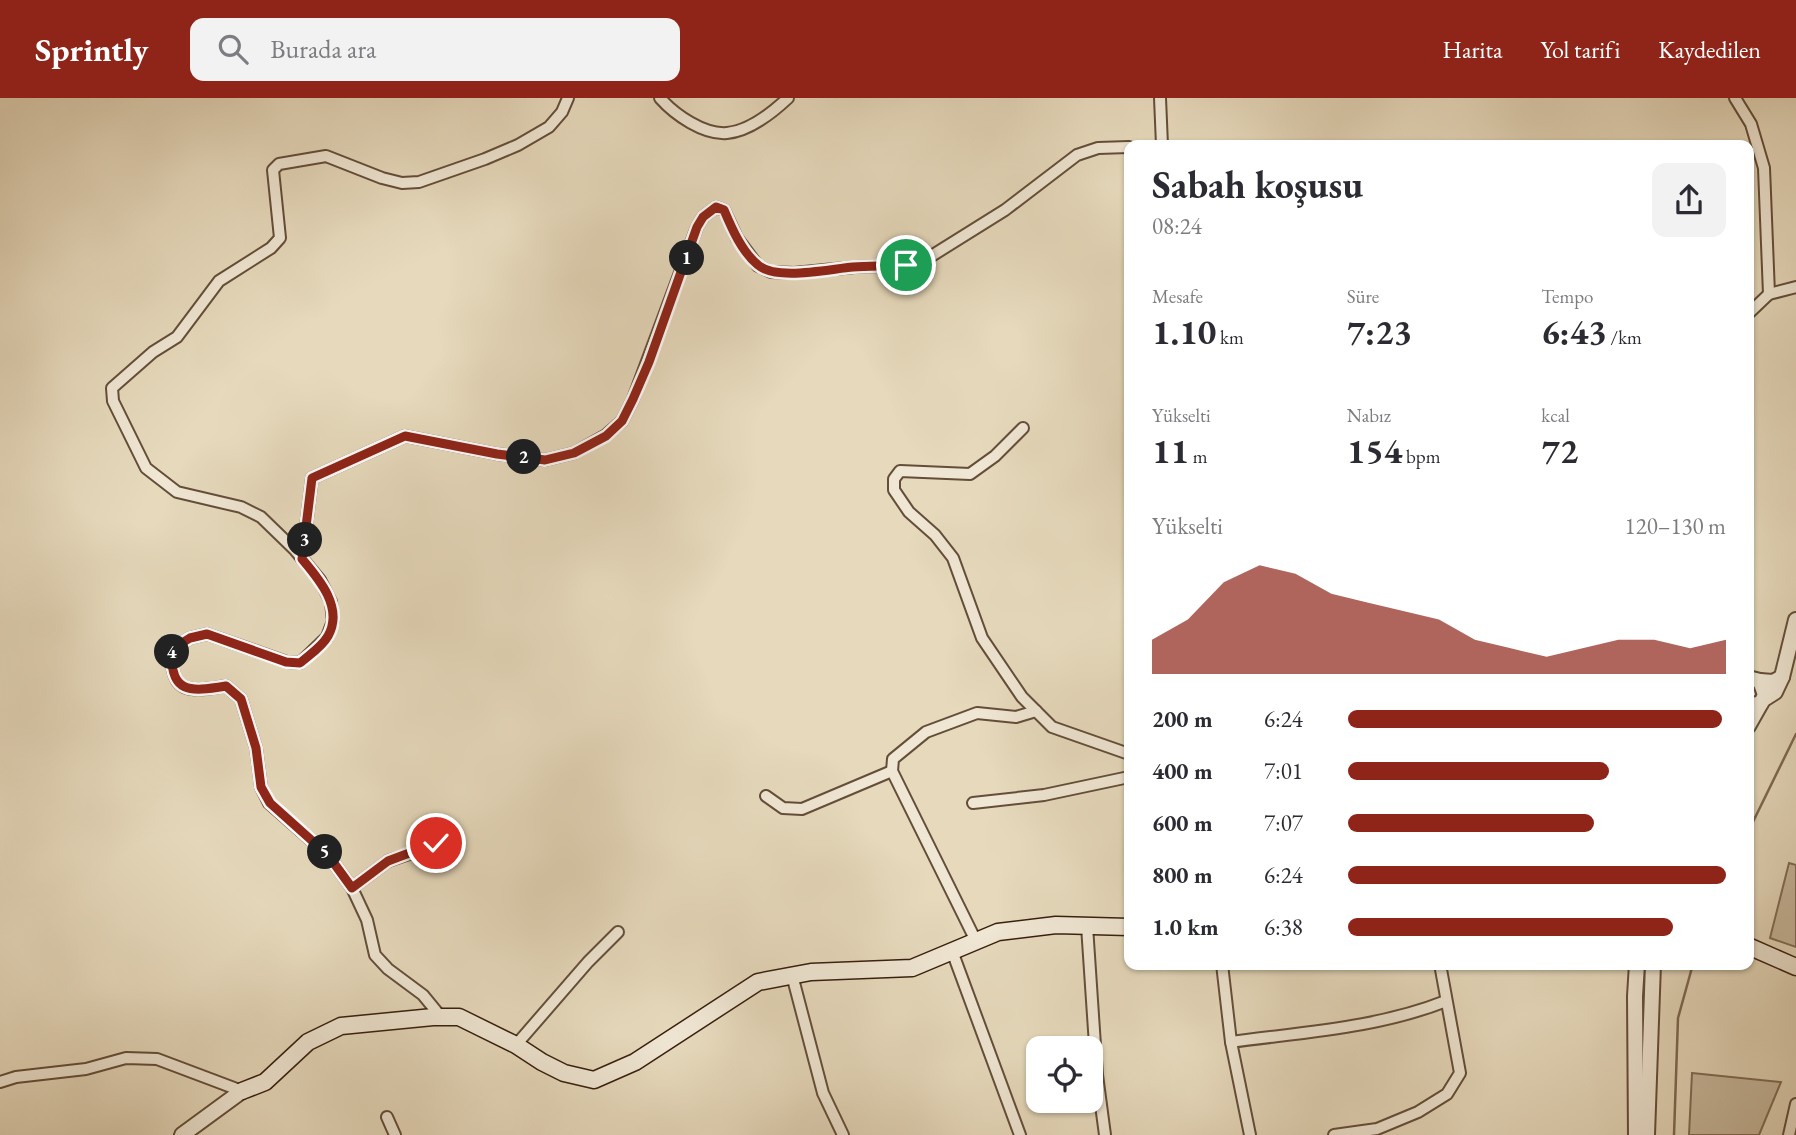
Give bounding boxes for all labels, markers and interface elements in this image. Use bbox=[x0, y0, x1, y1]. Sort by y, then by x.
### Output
search box bbox=[190, 18, 680, 81]
text: Sprintly bbox=[35, 28, 148, 71]
icon: search bbox=[214, 30, 252, 68]
text: Burada ara bbox=[270, 32, 376, 66]
text: Harita bbox=[1443, 34, 1503, 65]
text: Yol tarifi bbox=[1541, 34, 1620, 65]
text: Kaydedilen bbox=[1658, 34, 1761, 65]
text: Sabah koşusu bbox=[1152, 160, 1363, 209]
button: share bbox=[1652, 163, 1726, 237]
text: 08:24 bbox=[1152, 211, 1202, 241]
pin bbox=[876, 235, 936, 295]
pin: 1 bbox=[670, 240, 704, 276]
text: 1 bbox=[681, 245, 692, 270]
icon: arrive bbox=[887, 246, 925, 284]
text: Mesafe bbox=[1152, 284, 1203, 309]
text: Süre bbox=[1347, 284, 1379, 309]
text: Tempo bbox=[1541, 284, 1594, 309]
text: 1.10 bbox=[1152, 309, 1216, 354]
text: 7:23 bbox=[1347, 309, 1412, 354]
text: 6:43 bbox=[1541, 309, 1607, 354]
text: km bbox=[1216, 325, 1244, 350]
text: /km bbox=[1607, 325, 1642, 350]
text: Yükselti bbox=[1152, 403, 1211, 428]
text: Nabız bbox=[1347, 403, 1391, 428]
text: kcal bbox=[1541, 403, 1570, 428]
text: 11 bbox=[1152, 428, 1189, 473]
text: 154 bbox=[1347, 428, 1402, 473]
text: 72 bbox=[1541, 428, 1578, 473]
pin: 2 bbox=[506, 440, 542, 474]
text: 2 bbox=[518, 444, 529, 469]
text: m bbox=[1189, 444, 1208, 469]
text: bpm bbox=[1402, 444, 1440, 469]
text: Yükselti bbox=[1152, 511, 1223, 541]
text: 120–130 m bbox=[1625, 511, 1726, 541]
pin: 3 bbox=[288, 522, 322, 558]
text: 3 bbox=[299, 527, 310, 552]
pin: 4 bbox=[154, 634, 190, 670]
text: 4 bbox=[166, 639, 177, 664]
text: 200 m bbox=[1152, 704, 1213, 734]
text: 6:24 bbox=[1264, 704, 1303, 734]
text: 400 m bbox=[1152, 756, 1213, 786]
text: 7:01 bbox=[1264, 756, 1303, 786]
text: 600 m bbox=[1152, 808, 1213, 838]
text: 7:07 bbox=[1264, 808, 1303, 838]
pin bbox=[406, 813, 466, 873]
icon: check bbox=[417, 824, 455, 862]
pin: 5 bbox=[308, 834, 342, 870]
text: 5 bbox=[319, 839, 330, 864]
text: 800 m bbox=[1152, 860, 1213, 890]
text: 6:24 bbox=[1264, 860, 1303, 890]
text: 1.0 km bbox=[1152, 912, 1219, 942]
text: 6:38 bbox=[1264, 912, 1303, 942]
map controls bbox=[1026, 1036, 1103, 1113]
button: locate bbox=[1026, 1036, 1103, 1113]

